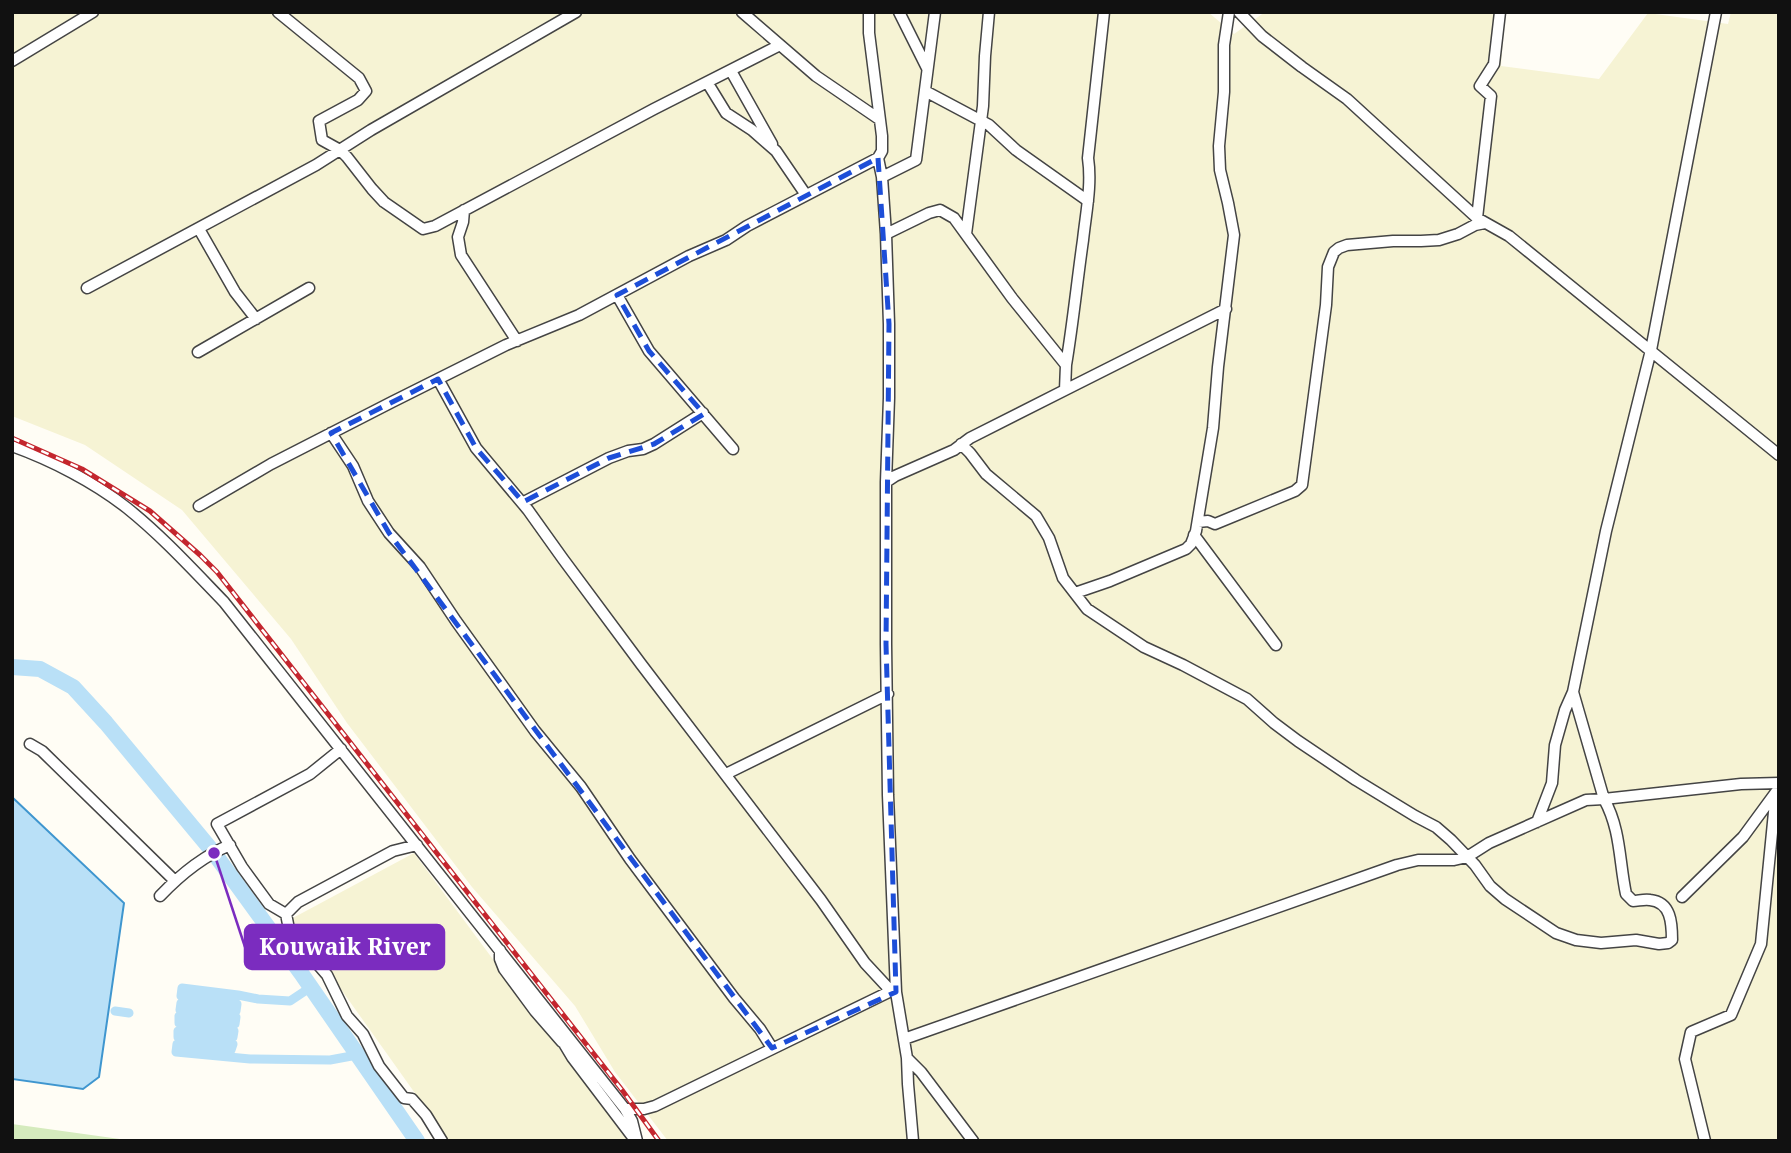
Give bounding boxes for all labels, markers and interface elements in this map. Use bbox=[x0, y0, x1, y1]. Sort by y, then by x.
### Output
callout: Kouwaik River bbox=[245, 925, 444, 969]
text: Kouwaik River bbox=[259, 930, 431, 962]

